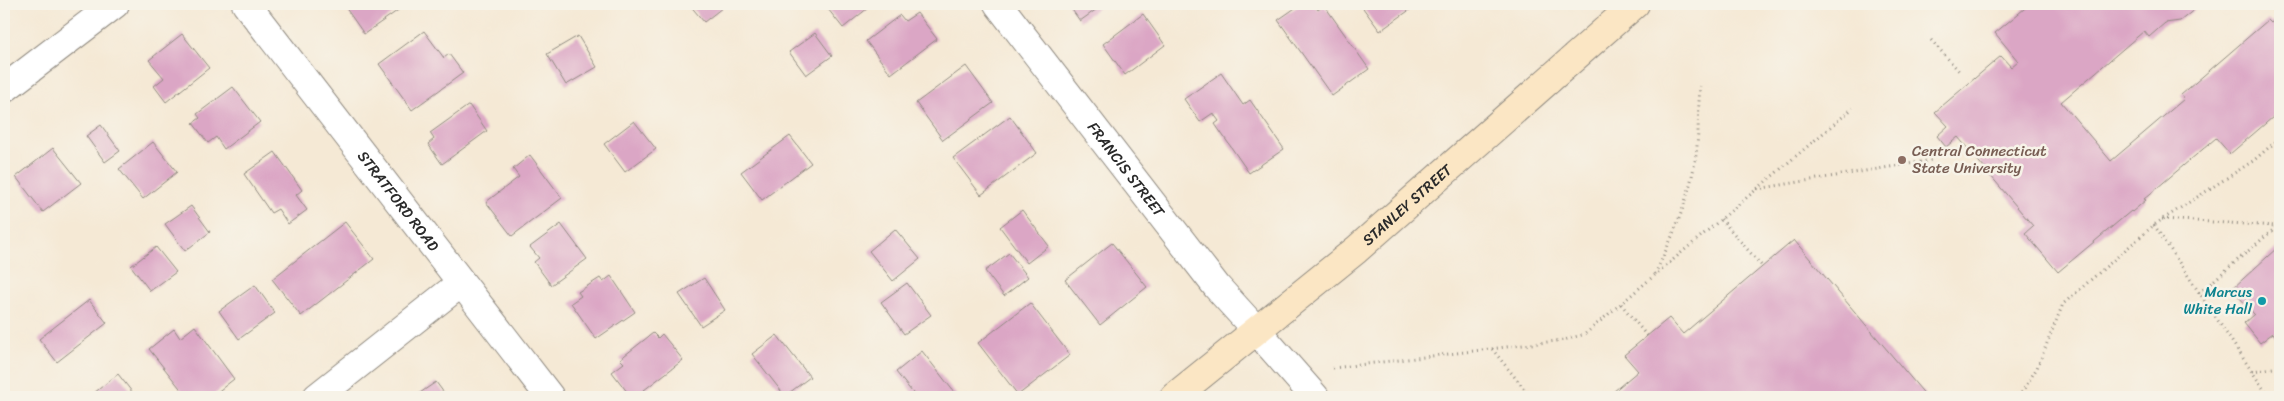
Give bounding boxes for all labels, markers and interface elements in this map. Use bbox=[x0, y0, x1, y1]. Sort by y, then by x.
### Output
street label: FRANCIS STREET bbox=[1081, 116, 1172, 224]
place label: Central Connecticut State University bbox=[1912, 138, 2047, 181]
street label: STRATFORD ROAD bbox=[351, 145, 446, 257]
marker: Central Connecticut State University bbox=[1896, 154, 1908, 166]
street label: STANLEY STREET bbox=[1356, 157, 1459, 252]
place label: Marcus White Hall bbox=[2184, 279, 2253, 322]
marker: Marcus White Hall bbox=[2256, 295, 2268, 307]

